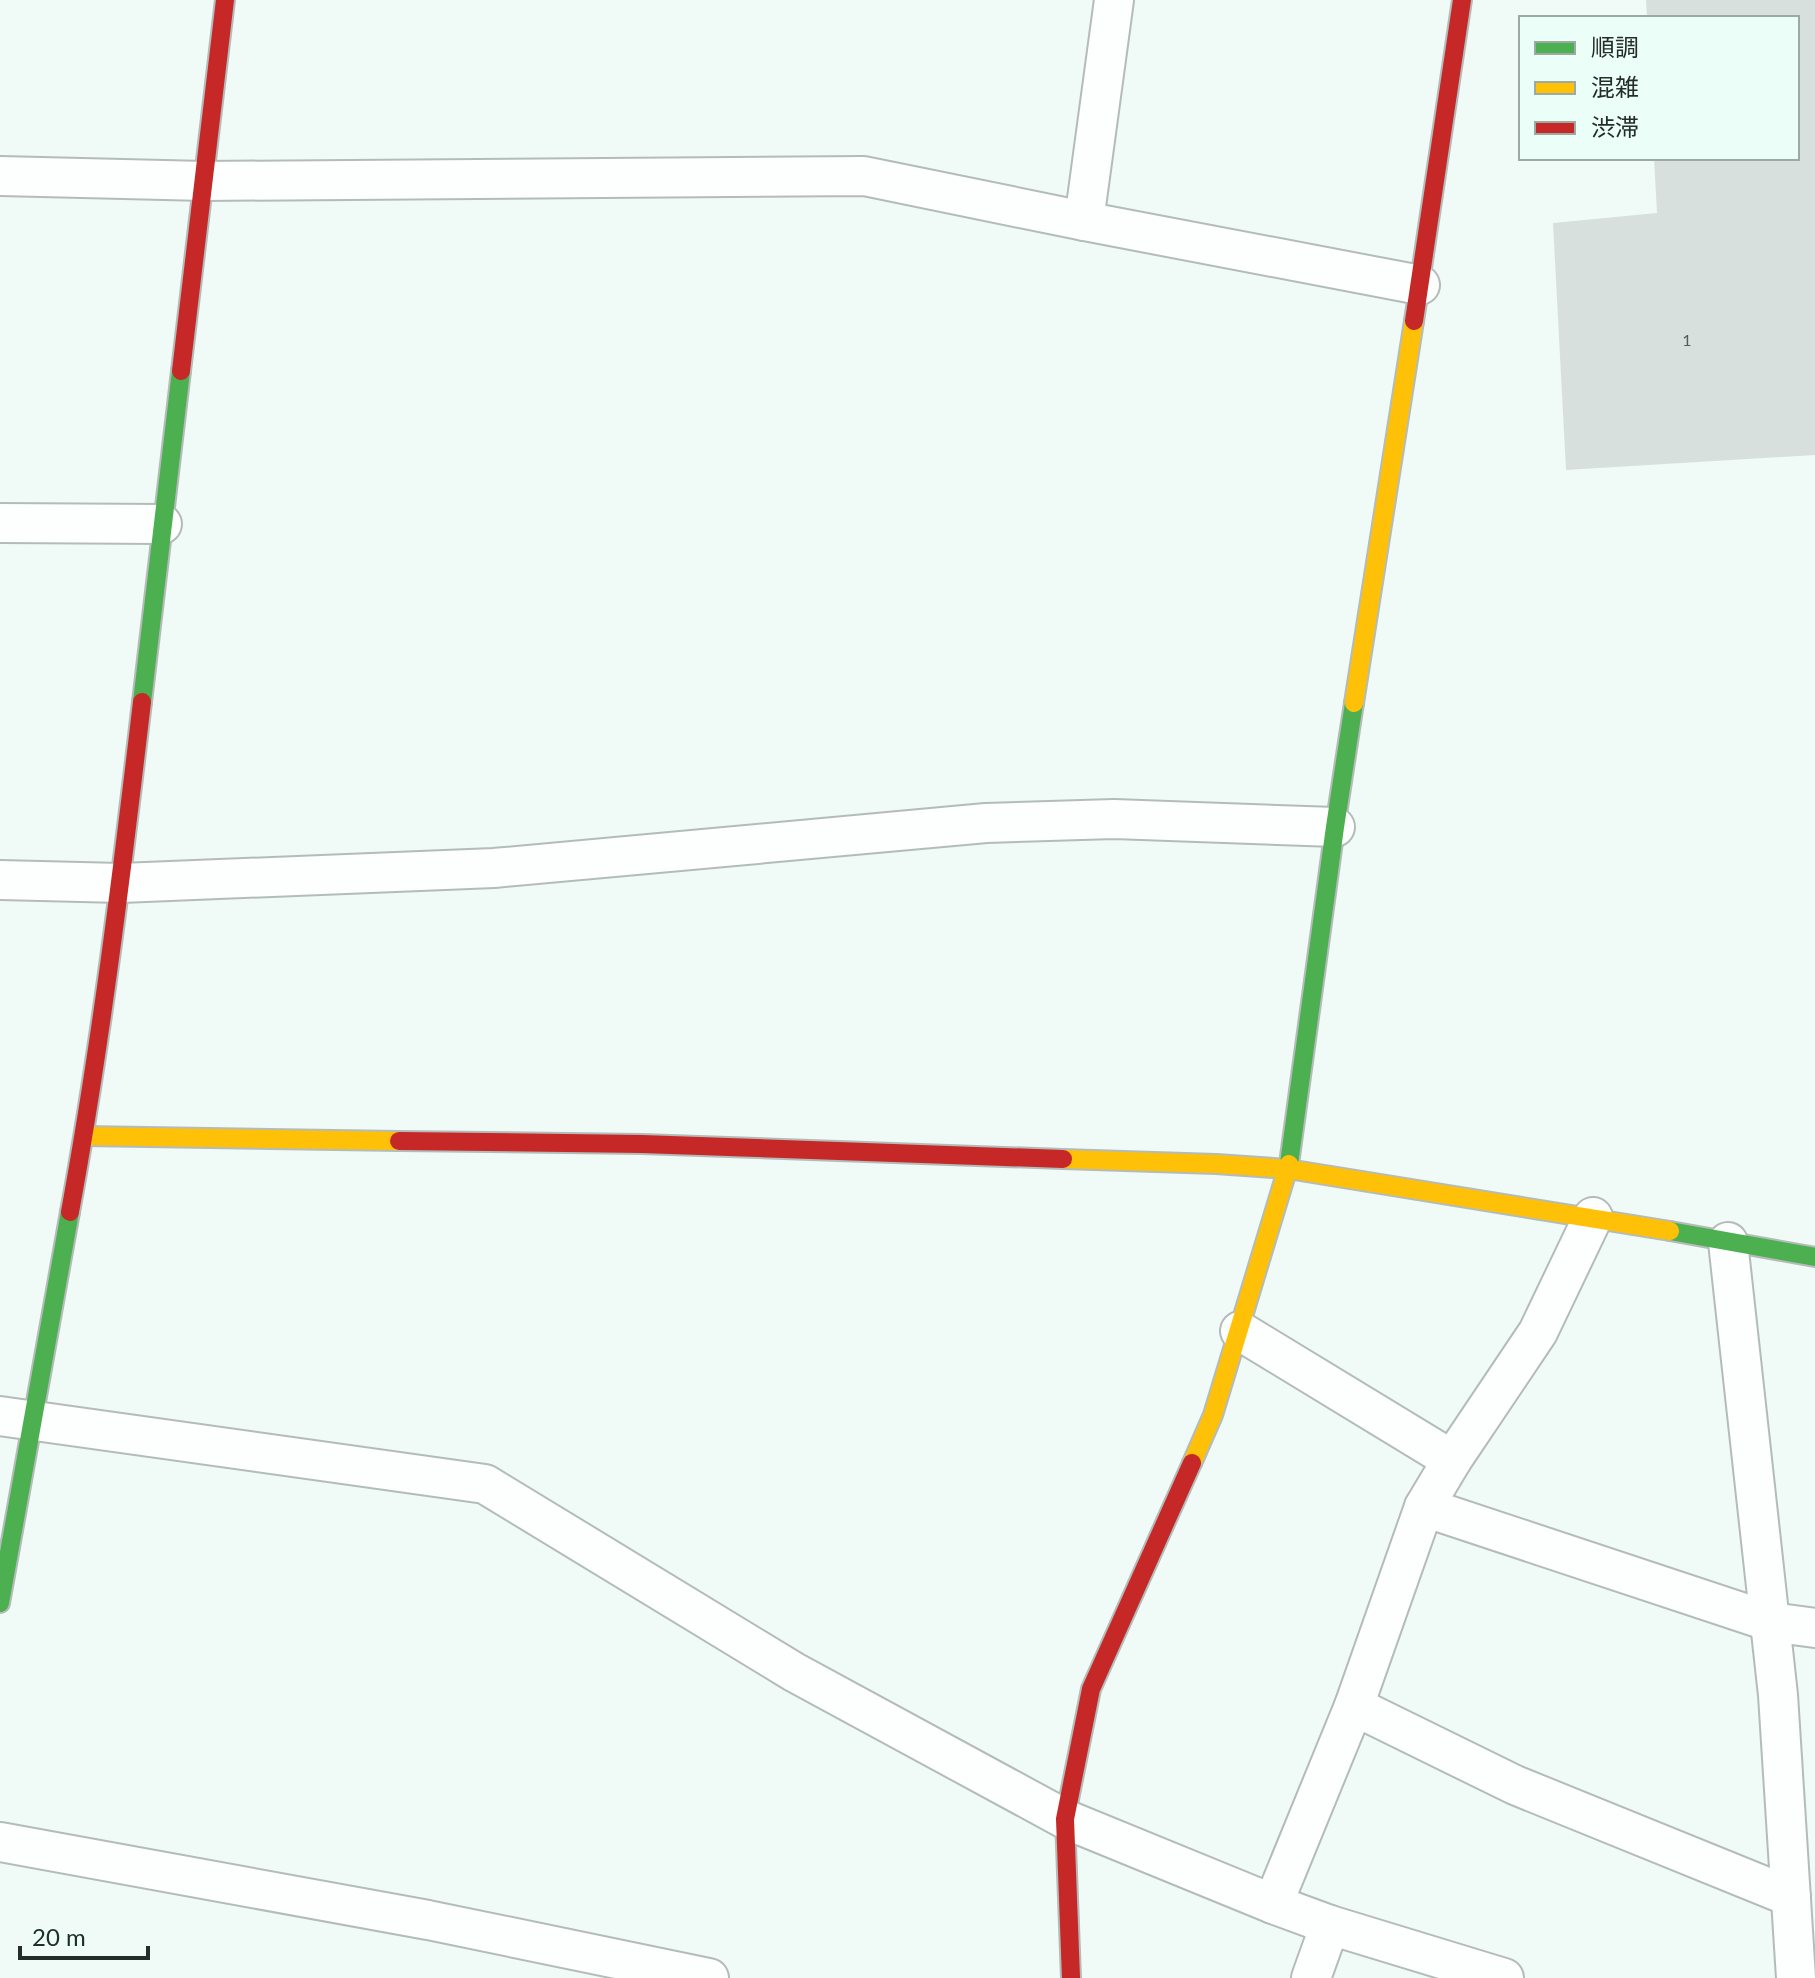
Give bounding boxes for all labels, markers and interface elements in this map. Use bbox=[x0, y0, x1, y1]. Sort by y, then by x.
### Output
legend bbox=[1519, 16, 1799, 160]
text: 順調 bbox=[1591, 32, 1639, 61]
text: 混雑 bbox=[1591, 72, 1639, 101]
text: 渋滞 bbox=[1591, 112, 1639, 141]
house number: 1 bbox=[1682, 330, 1692, 349]
scale bar bbox=[20, 1910, 148, 1960]
text: 20 m bbox=[32, 1922, 86, 1951]

